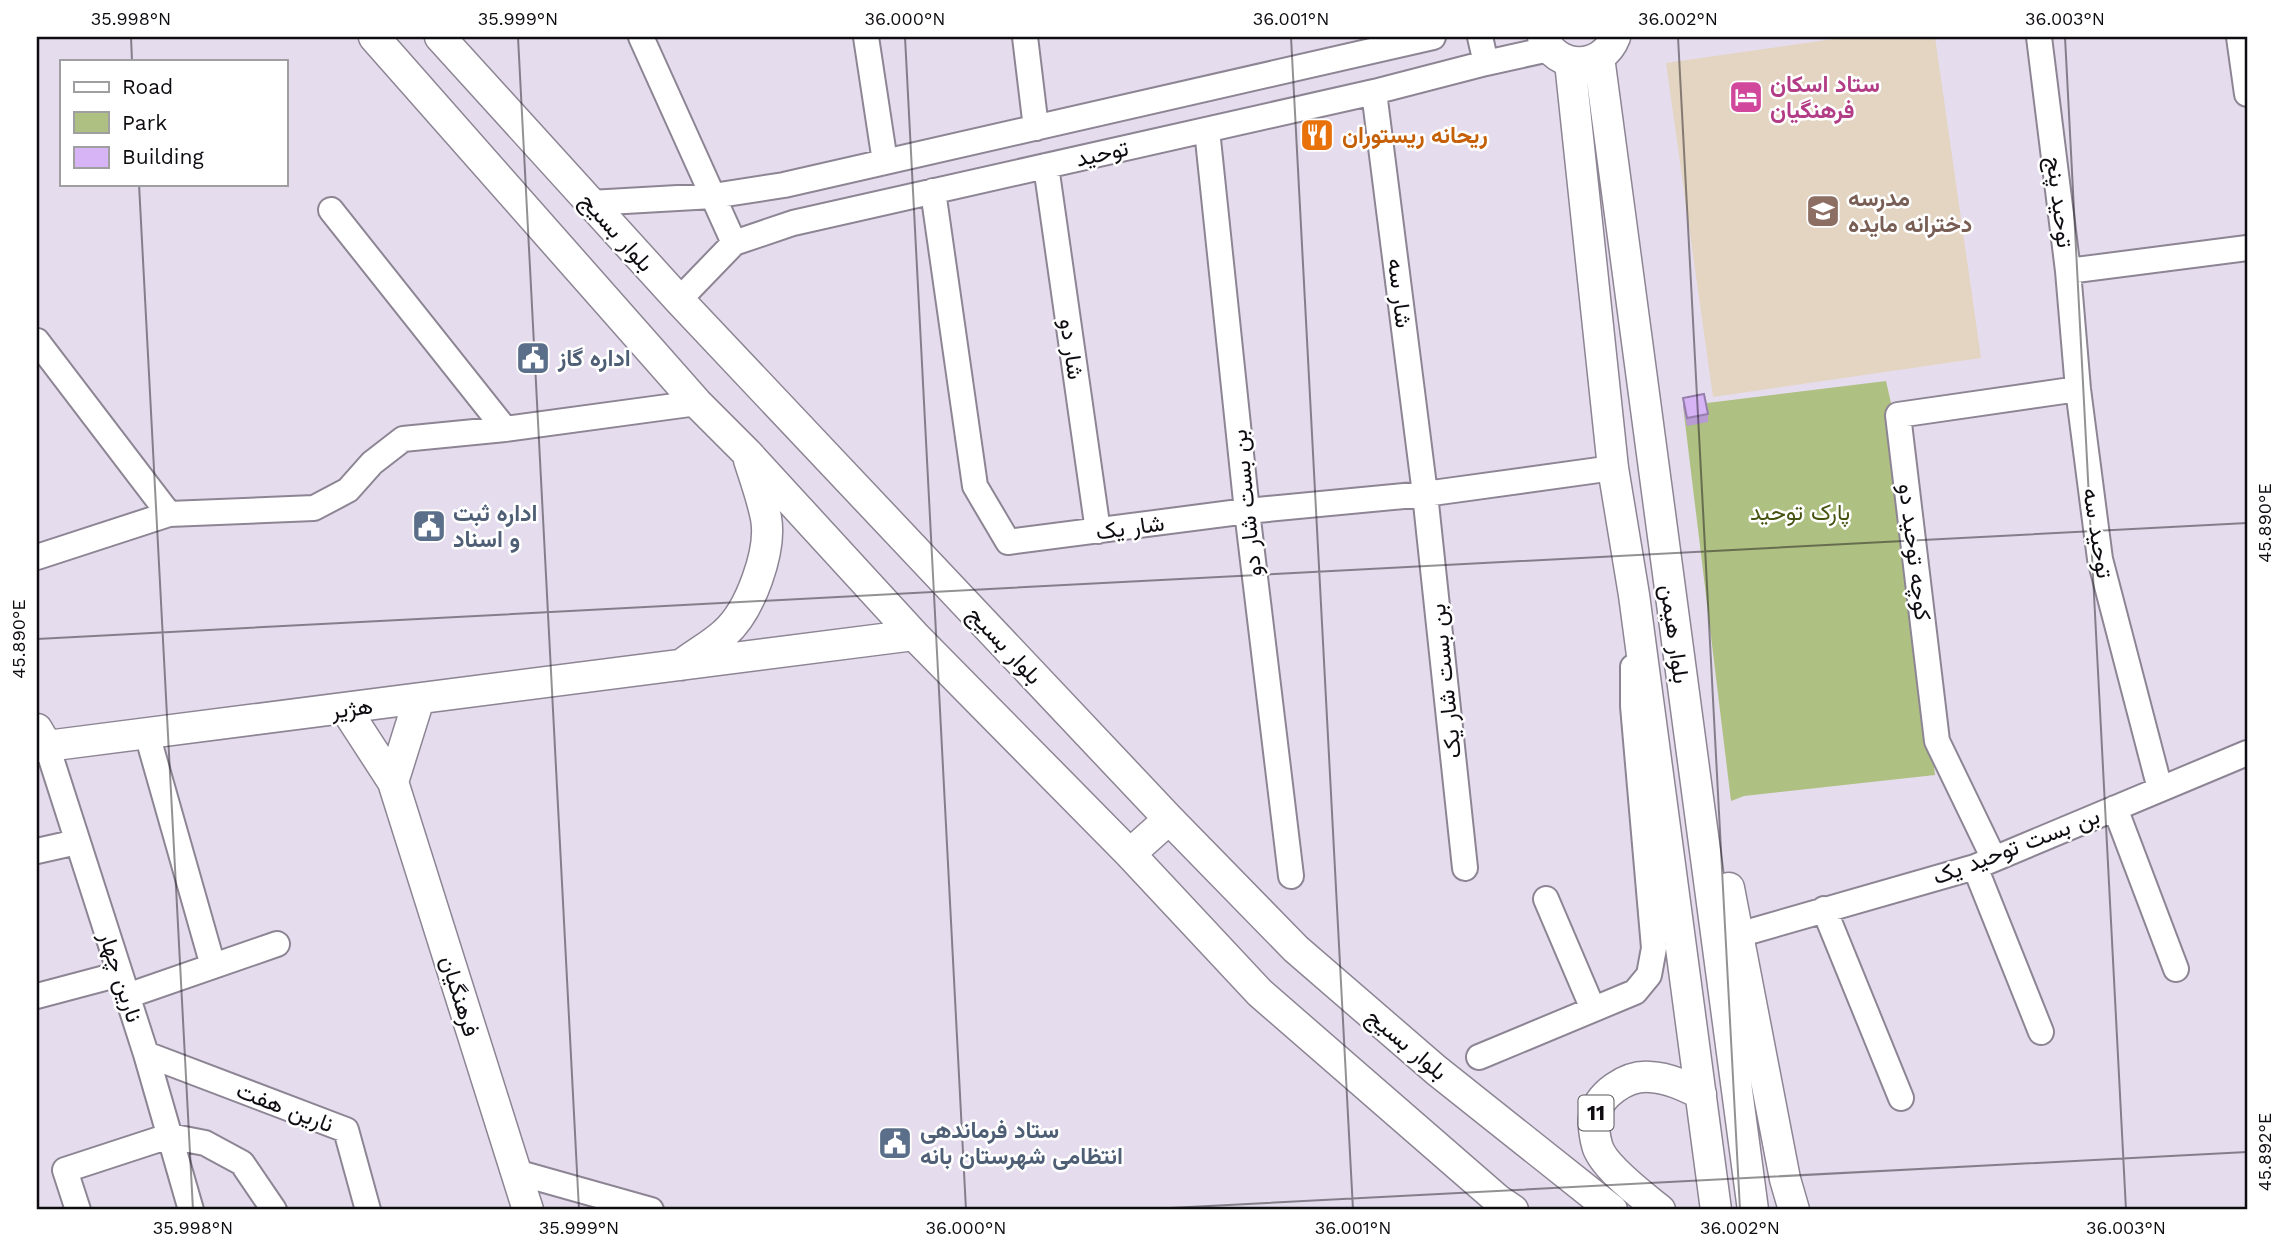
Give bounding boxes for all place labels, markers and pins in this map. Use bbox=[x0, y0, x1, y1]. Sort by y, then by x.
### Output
place label: ستاد اسکان فرهنگیان bbox=[1770, 71, 1880, 125]
hotel icon: ستاد اسکان فرهنگیان bbox=[1727, 78, 1765, 116]
restaurant icon: ریحانە ریستوران bbox=[1298, 116, 1336, 154]
place label: ریحانە ریستوران bbox=[1342, 122, 1488, 150]
place label: مدرسه دخترانه مایده bbox=[1848, 185, 1972, 239]
school or university icon: مدرسه دخترانه مایده bbox=[1804, 192, 1842, 230]
public building icon: اداره گاز bbox=[514, 339, 552, 377]
place label: اداره گاز bbox=[557, 345, 631, 373]
place label: اداره ثبت و اسناد bbox=[453, 500, 538, 554]
public building icon: اداره ثبت و اسناد bbox=[410, 507, 448, 545]
place label: ستاد فرماندهی انتظامی شهرستان بانه bbox=[920, 1117, 1123, 1171]
public building icon: ستاد فرماندهی انتظامی شهرستان بانه bbox=[876, 1124, 914, 1162]

